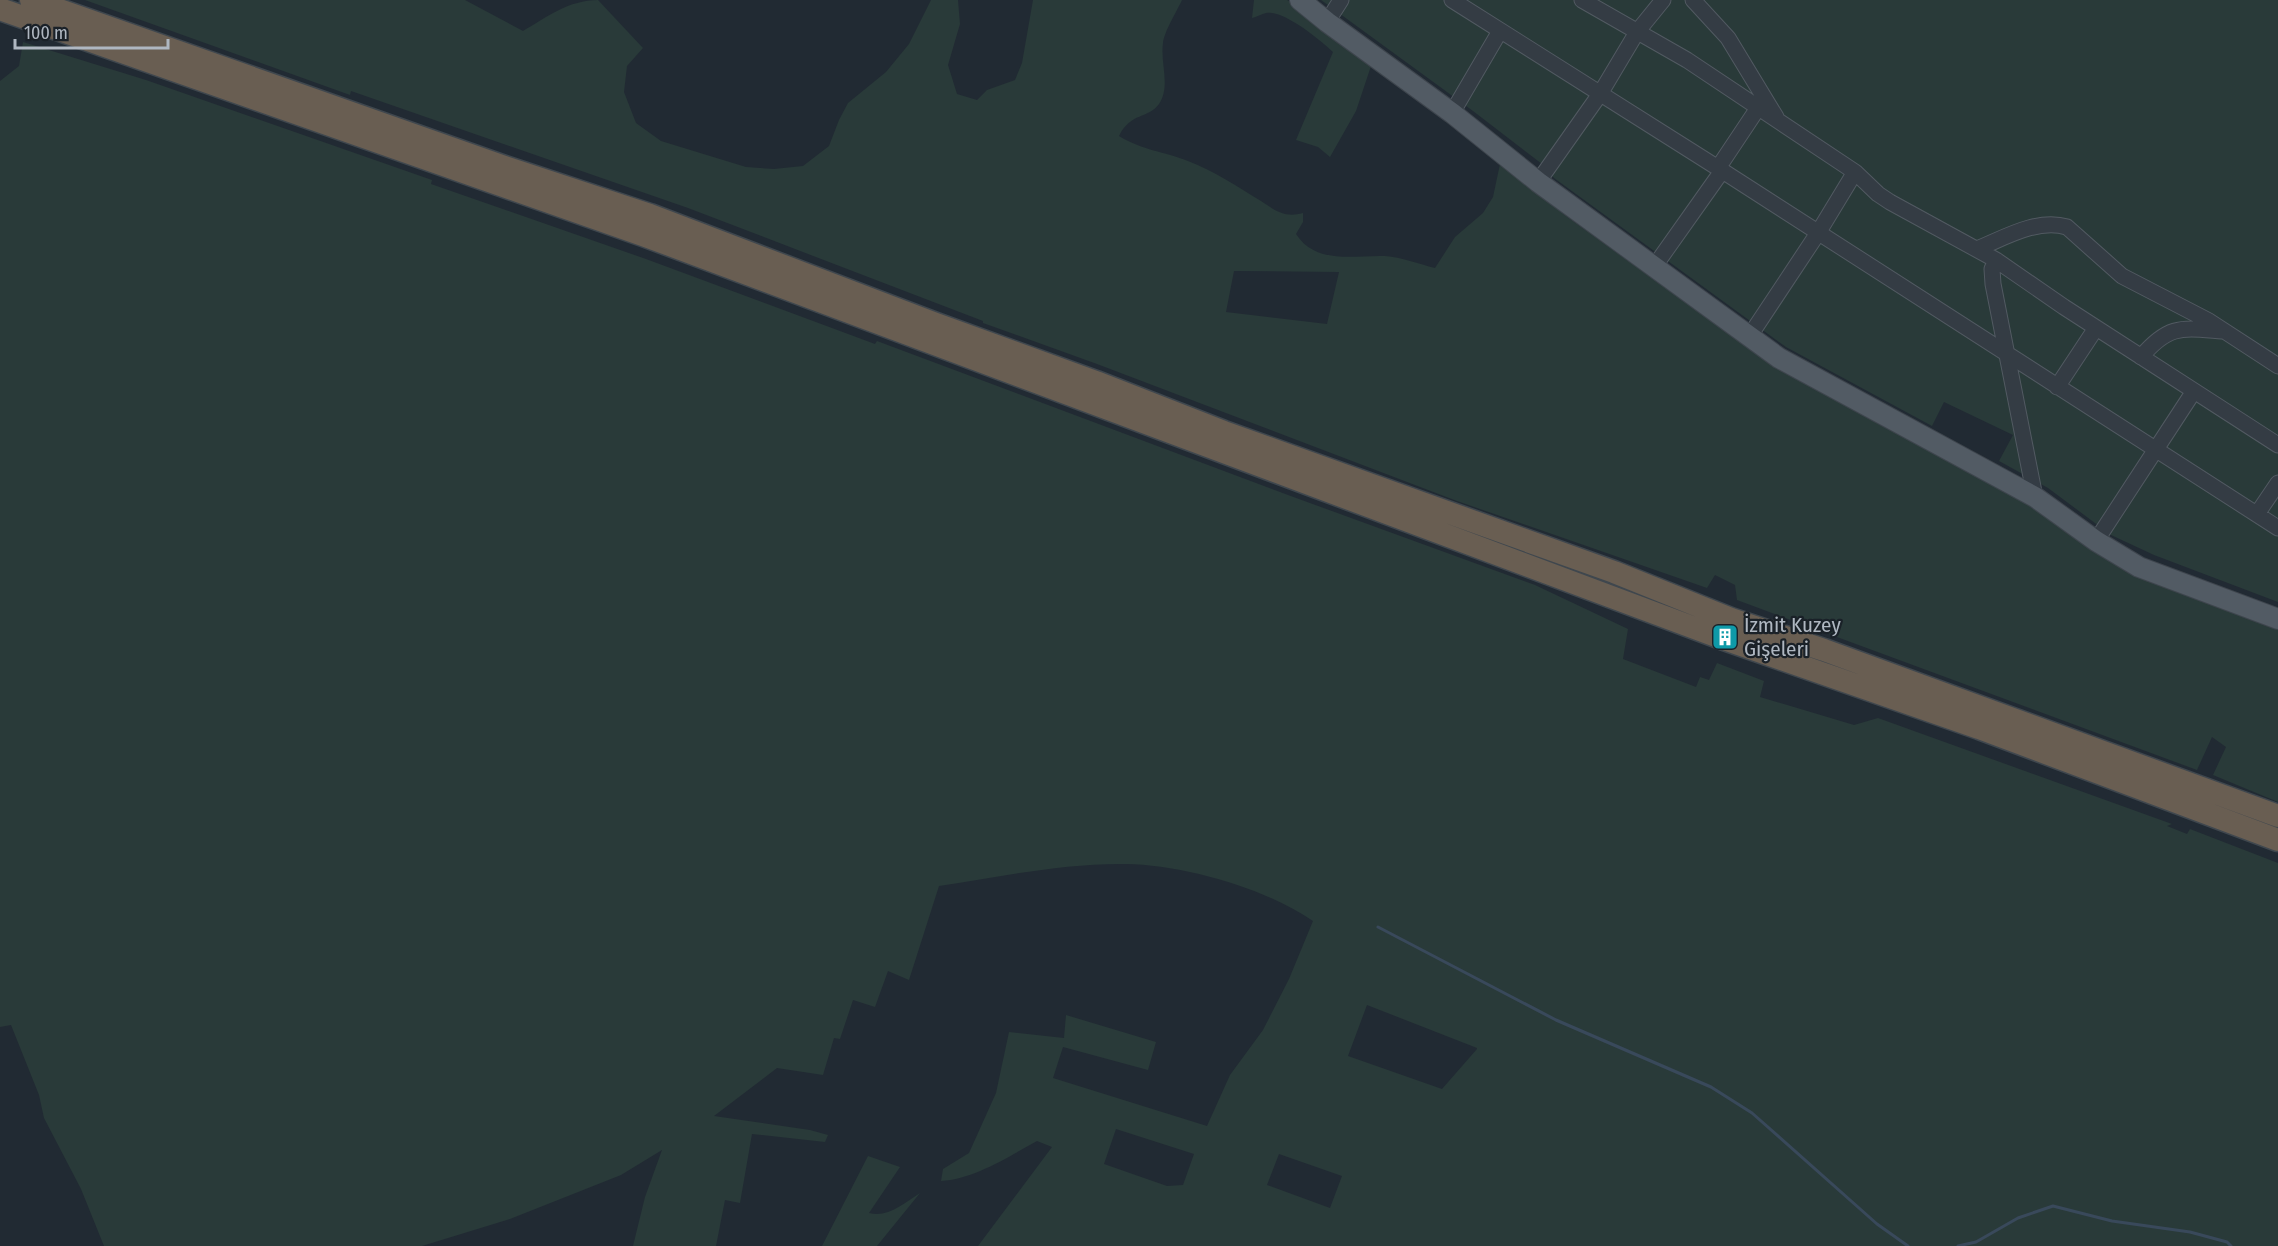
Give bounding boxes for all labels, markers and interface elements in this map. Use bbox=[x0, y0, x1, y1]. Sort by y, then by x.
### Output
scale bar bbox=[15, 12, 168, 50]
text: 100 m bbox=[24, 22, 68, 44]
place label: İzmit Kuzey Gişeleri bbox=[1744, 612, 1841, 662]
building icon: İzmit Kuzey Gişeleri bbox=[1710, 622, 1740, 652]

